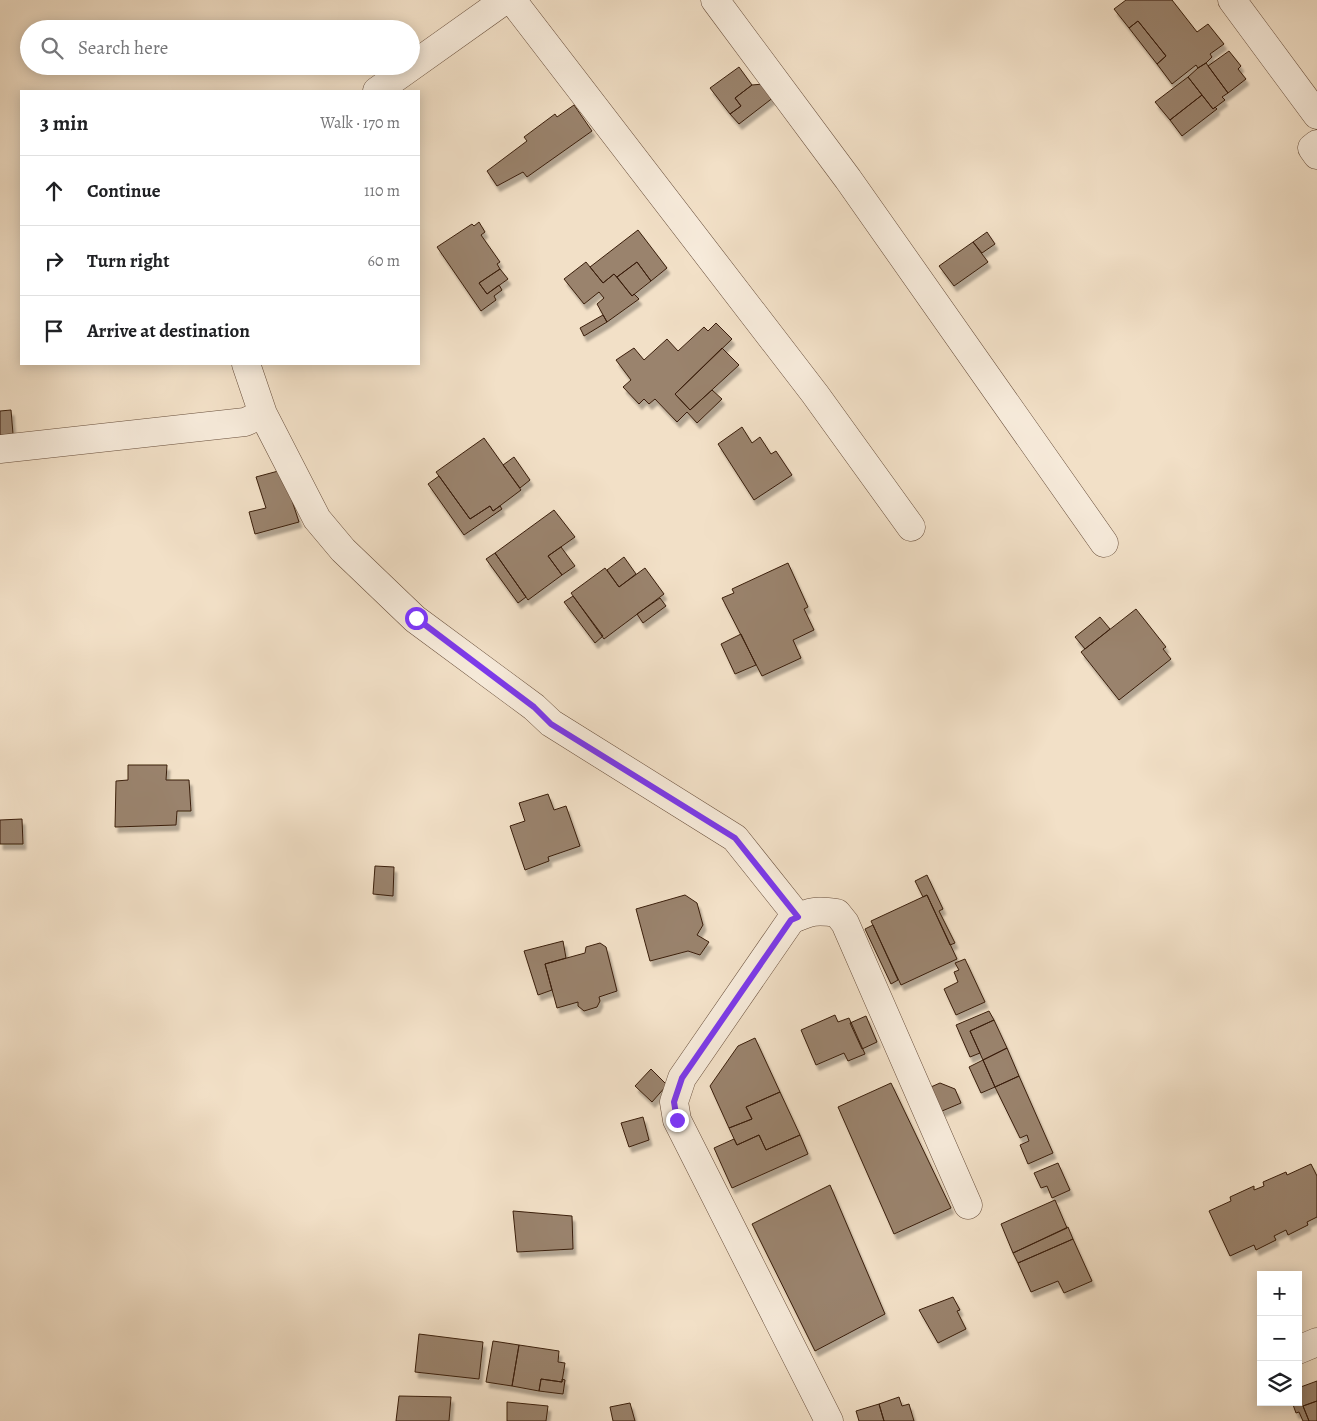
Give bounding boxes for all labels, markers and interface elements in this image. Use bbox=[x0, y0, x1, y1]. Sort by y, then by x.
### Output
search box bbox=[20, 20, 420, 75]
icon: search bbox=[38, 34, 66, 62]
text: Search here bbox=[78, 35, 168, 61]
text: 3 min bbox=[40, 109, 88, 137]
text: Walk · 170 m bbox=[320, 112, 400, 134]
icon: ahead bbox=[40, 177, 68, 205]
text: Continue bbox=[87, 178, 161, 204]
text: 110 m bbox=[364, 180, 400, 202]
icon: right bbox=[40, 247, 68, 275]
text: Turn right bbox=[87, 248, 169, 274]
text: 60 m bbox=[368, 250, 400, 272]
icon: arrive bbox=[40, 317, 68, 345]
text: Arrive at destination bbox=[87, 318, 250, 344]
route start bbox=[405, 607, 428, 630]
route end bbox=[666, 1109, 689, 1132]
map controls bbox=[1257, 1271, 1302, 1406]
button: + bbox=[1257, 1271, 1302, 1316]
button: − bbox=[1257, 1316, 1302, 1361]
button: layers bbox=[1257, 1361, 1302, 1406]

